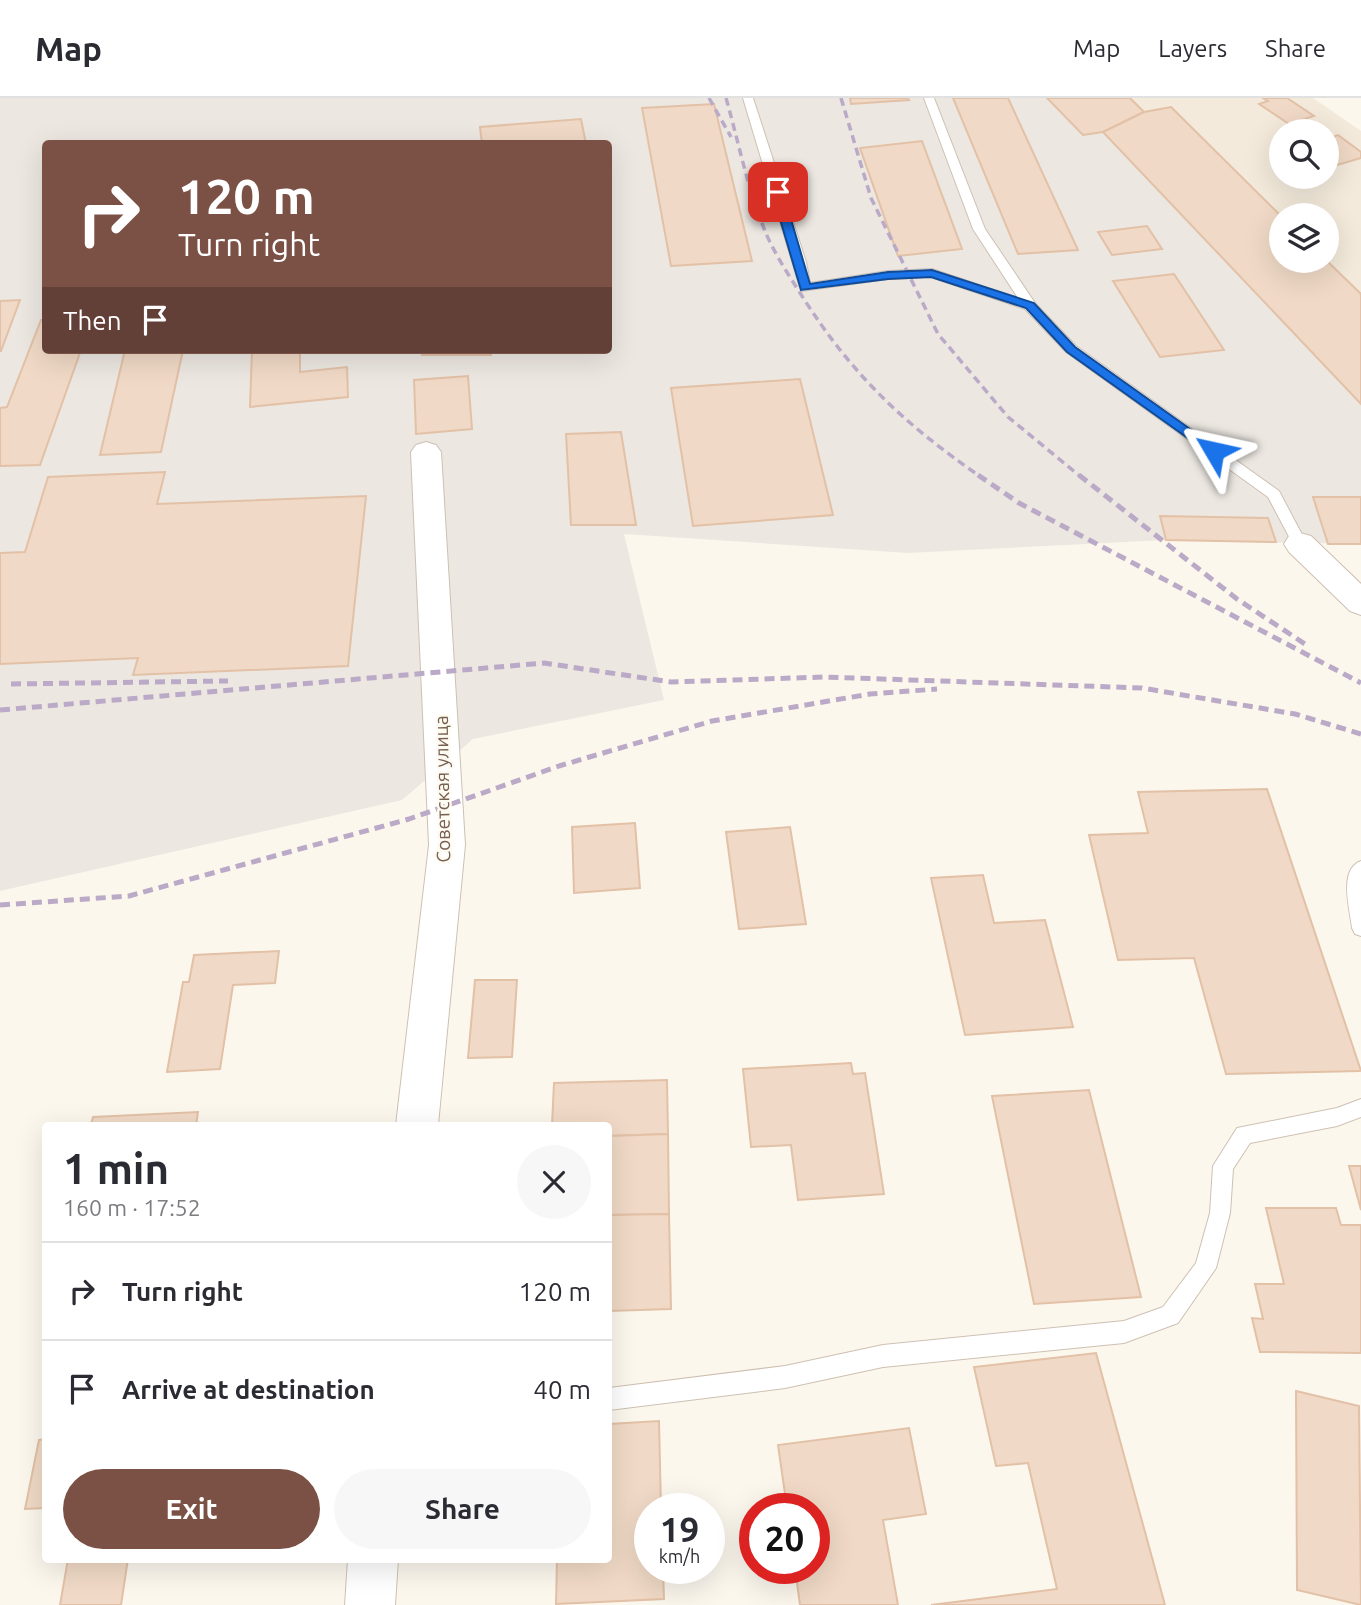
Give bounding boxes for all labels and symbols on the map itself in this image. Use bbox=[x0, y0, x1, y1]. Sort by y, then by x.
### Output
pin bbox=[748, 162, 808, 222]
position arrow bbox=[1177, 414, 1251, 488]
street label: Советская улица bbox=[430, 715, 454, 863]
speed limit sign: 20 bbox=[739, 1493, 830, 1584]

